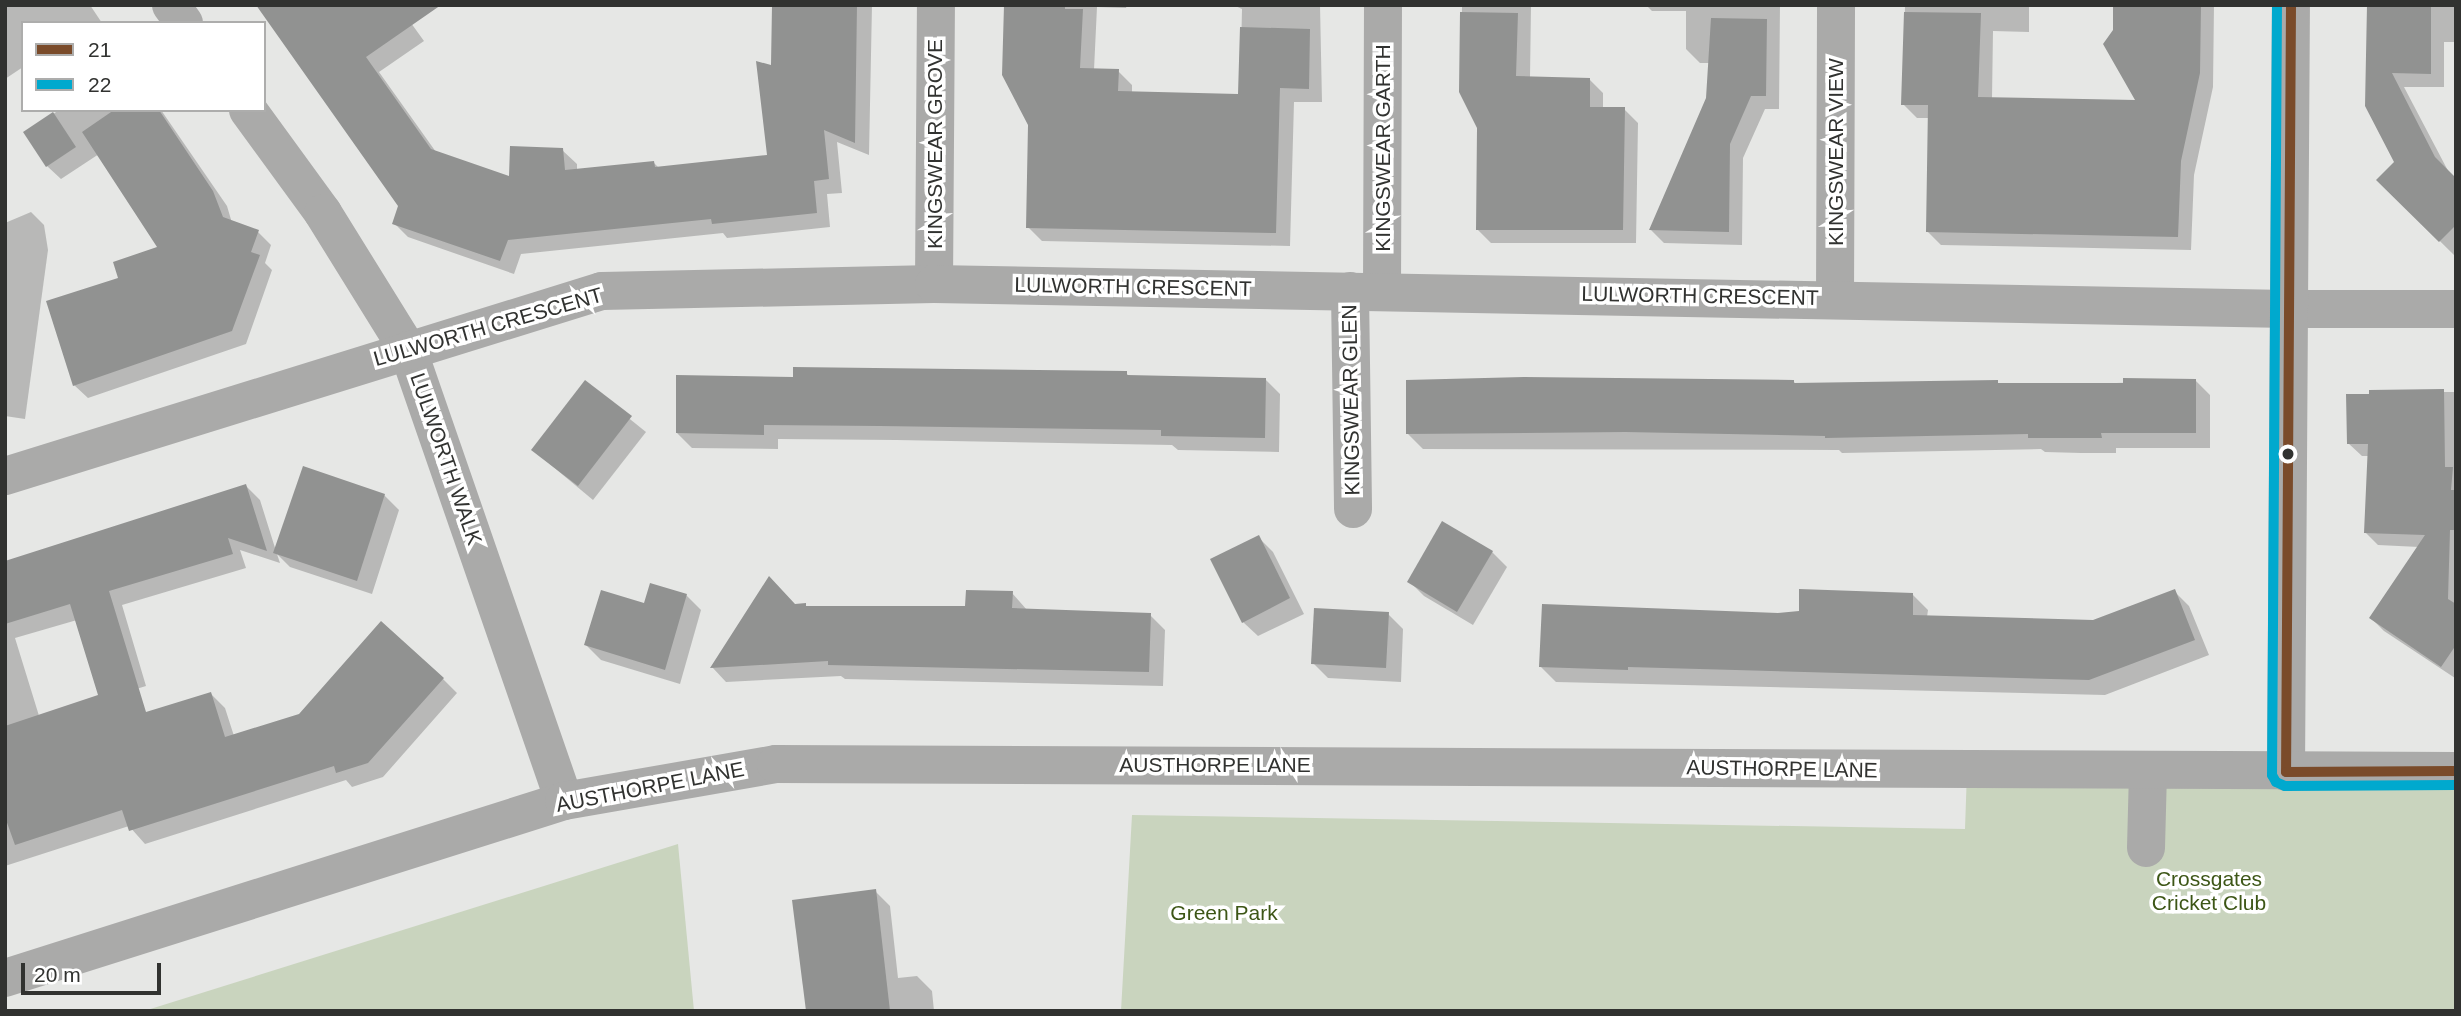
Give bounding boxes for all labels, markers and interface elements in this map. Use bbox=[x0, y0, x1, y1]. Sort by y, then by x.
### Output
legend bbox=[21, 21, 266, 112]
text: 21 bbox=[88, 38, 111, 61]
street label: KINGSWEAR GROVE bbox=[922, 39, 948, 249]
street label: KINGSWEAR GARTH bbox=[1370, 44, 1396, 252]
street label: KINGSWEAR VIEW bbox=[1823, 58, 1849, 246]
text: 22 bbox=[88, 73, 111, 96]
street label: LULWORTH CRESCENT bbox=[1014, 272, 1252, 302]
street label: LULWORTH CRESCENT bbox=[1581, 281, 1819, 311]
street label: LULWORTH CRESCENT bbox=[370, 282, 606, 372]
street label: KINGSWEAR GLEN bbox=[1337, 304, 1365, 496]
street label: LULWORTH WALK bbox=[405, 370, 487, 548]
unlabelled marker bbox=[2281, 447, 2295, 461]
street label: AUSTHORPE LANE bbox=[1119, 752, 1311, 778]
street label: AUSTHORPE LANE bbox=[1686, 755, 1878, 783]
street label: AUSTHORPE LANE bbox=[554, 756, 746, 818]
park label: Crossgates Cricket Club bbox=[2152, 866, 2266, 916]
park label: Green Park bbox=[1170, 900, 1278, 926]
scale bar bbox=[24, 950, 164, 994]
text: 20 m bbox=[34, 963, 81, 986]

